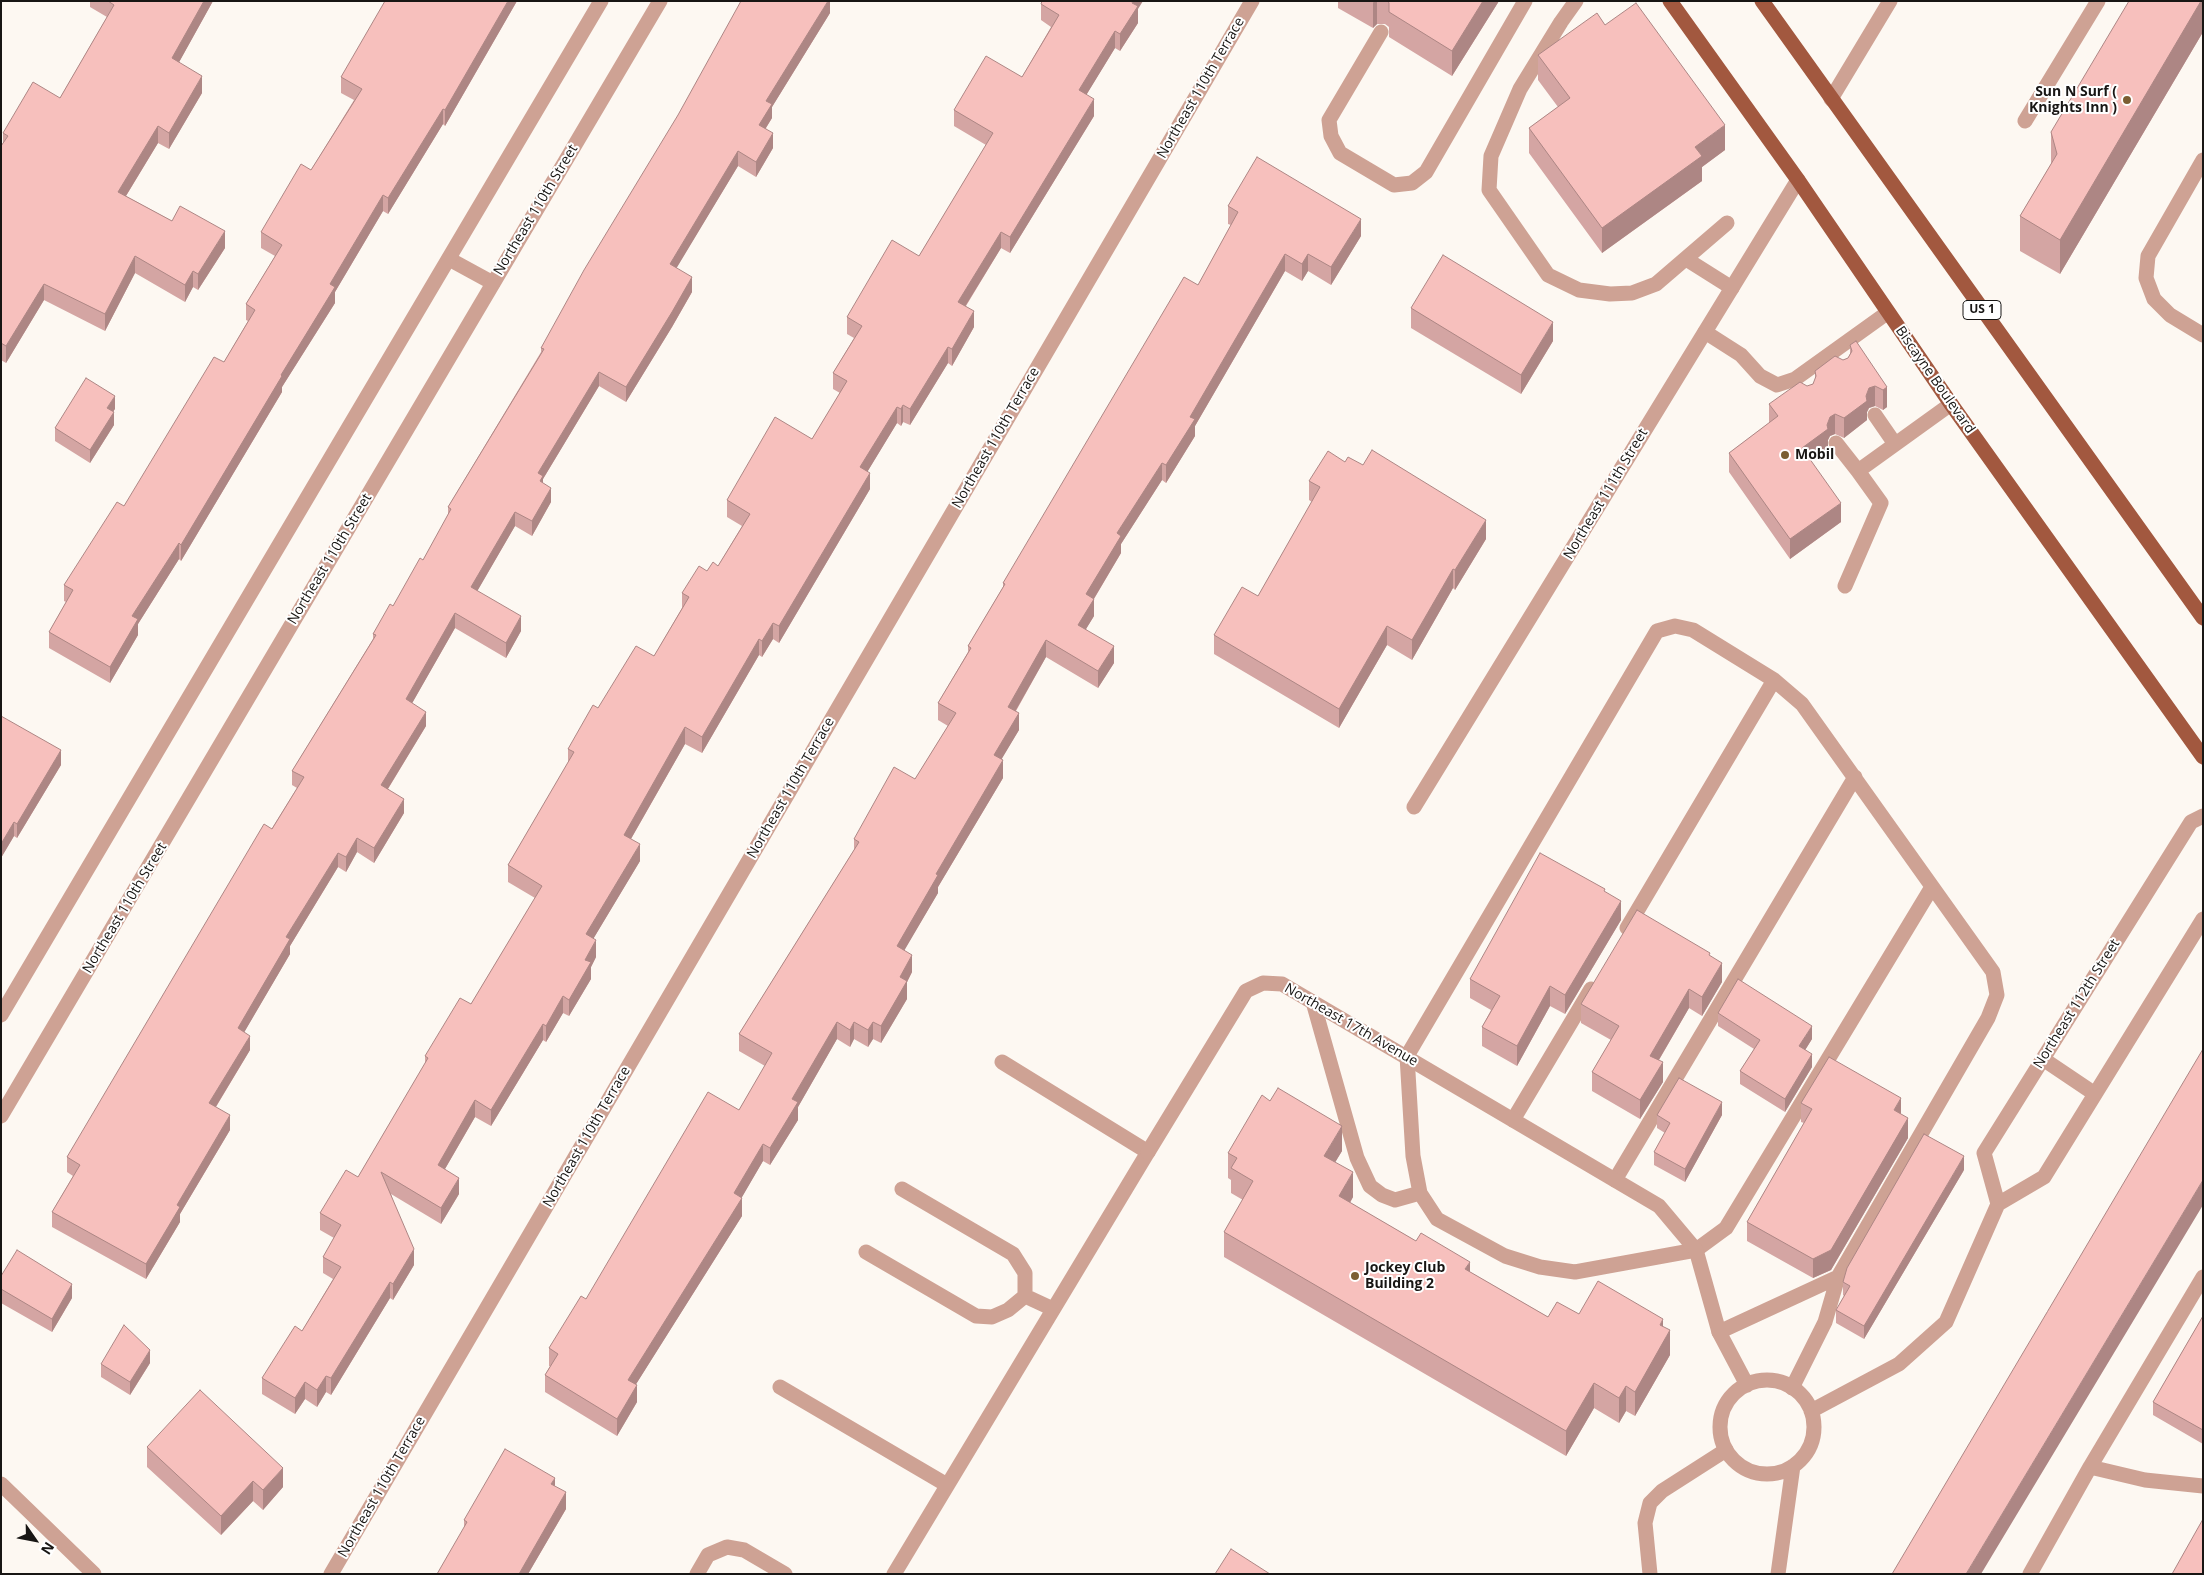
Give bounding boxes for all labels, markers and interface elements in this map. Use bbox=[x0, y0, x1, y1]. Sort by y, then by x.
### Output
street label: Northeast 110th Terrace bbox=[1154, 15, 1248, 161]
place label: Sun N Surf ( Knights Inn ) bbox=[2029, 84, 2117, 116]
marker: Sun N Surf ( Knights Inn ) bbox=[2121, 94, 2133, 106]
street label: Northeast 110th Street bbox=[490, 142, 582, 278]
road number: US 1 bbox=[1963, 300, 2001, 320]
street label: Biscayne Boulevard bbox=[1892, 323, 1978, 437]
street label: Northeast 110th Terrace bbox=[949, 365, 1043, 511]
street label: Northeast 111th Street bbox=[1560, 426, 1652, 562]
place label: Mobil bbox=[1795, 447, 1834, 463]
marker: Mobil bbox=[1779, 449, 1791, 461]
street label: Northeast 110th Street bbox=[284, 491, 376, 627]
street label: Northeast 110th Terrace bbox=[744, 715, 838, 861]
street label: Northeast 110th Street bbox=[79, 840, 171, 976]
street label: Northeast 112th Street bbox=[2030, 936, 2124, 1072]
street label: Northeast 17th Avenue bbox=[1281, 980, 1421, 1070]
street label: Northeast 110th Terrace bbox=[540, 1064, 634, 1210]
place label: Jockey Club Building 2 bbox=[1365, 1260, 1445, 1292]
marker: Jockey Club Building 2 bbox=[1349, 1270, 1361, 1282]
street label: Northeast 110th Terrace bbox=[335, 1414, 429, 1560]
north arrow bbox=[10, 1515, 60, 1565]
text: N bbox=[37, 1538, 59, 1558]

